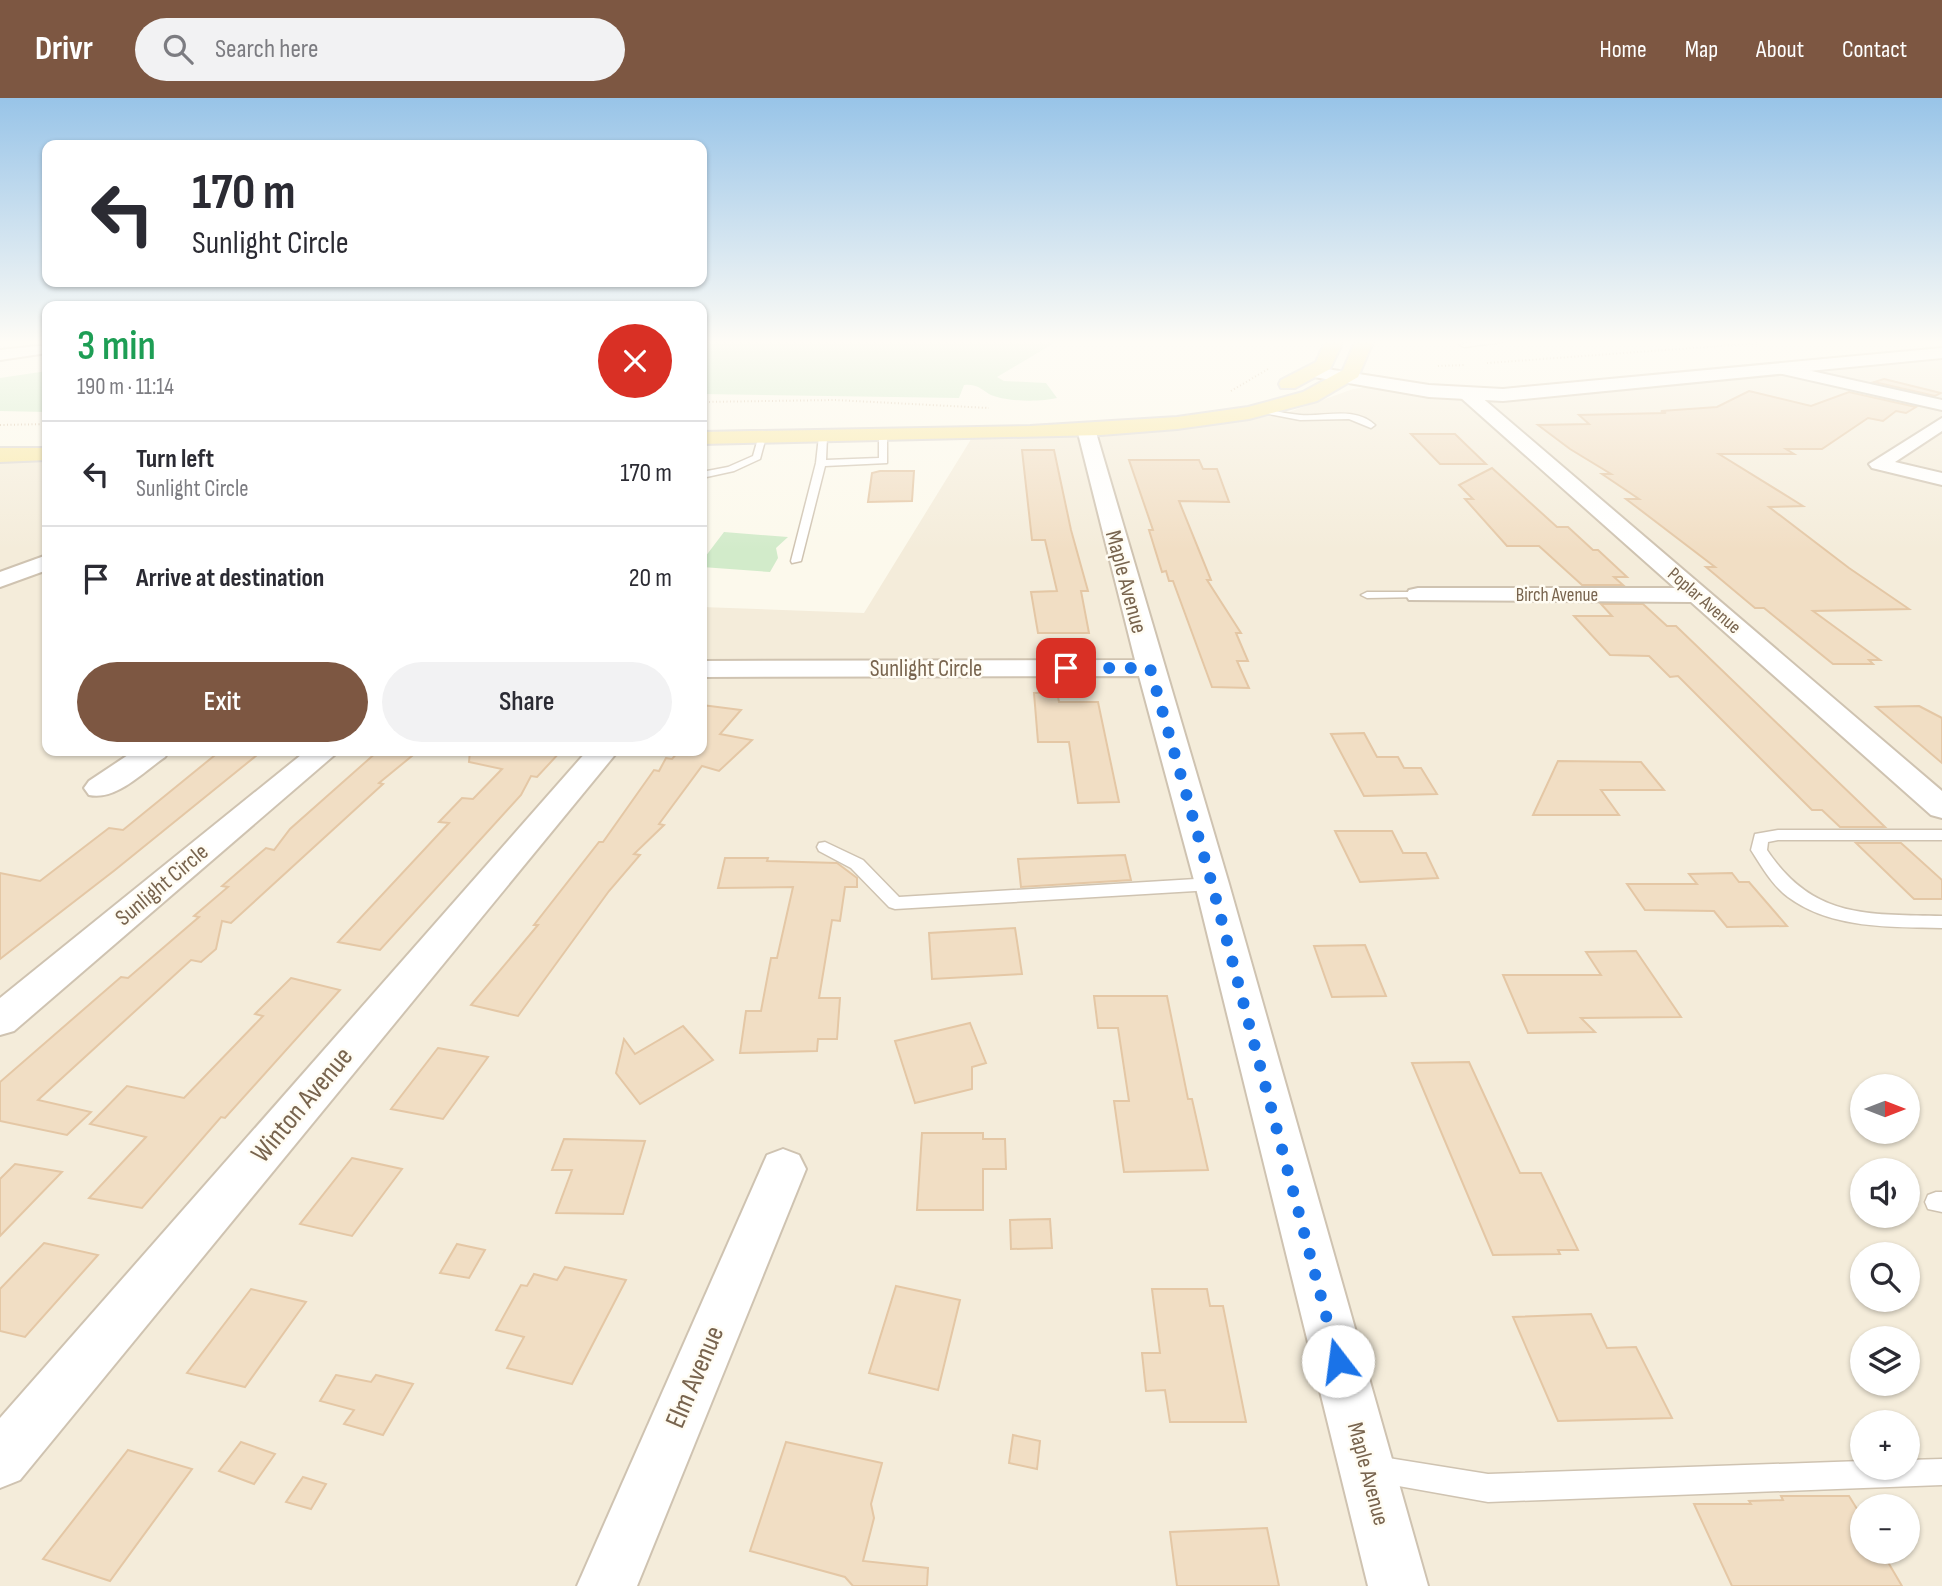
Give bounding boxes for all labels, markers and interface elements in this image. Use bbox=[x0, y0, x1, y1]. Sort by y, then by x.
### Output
search box bbox=[135, 18, 625, 81]
text: Drivr bbox=[35, 29, 93, 69]
icon: search bbox=[159, 30, 197, 68]
text: Search here bbox=[215, 34, 318, 65]
text: Home bbox=[1599, 35, 1647, 64]
text: Map bbox=[1685, 35, 1718, 64]
text: About bbox=[1756, 35, 1804, 64]
text: Contact bbox=[1842, 35, 1907, 64]
text: 170 m bbox=[192, 164, 296, 223]
icon: left bbox=[77, 168, 168, 259]
text: Sunlight Circle bbox=[192, 224, 349, 263]
text: 3 min bbox=[77, 321, 156, 372]
button: close bbox=[598, 324, 672, 398]
text: 190 m · 11:14 bbox=[77, 373, 174, 401]
text: Turn left bbox=[136, 444, 214, 475]
icon: left bbox=[77, 455, 115, 493]
text: 170 m bbox=[620, 458, 672, 489]
text: Sunlight Circle bbox=[136, 475, 249, 503]
street label: Maple Avenue bbox=[1099, 527, 1153, 637]
icon: arrive bbox=[77, 560, 115, 598]
text: Arrive at destination bbox=[136, 563, 324, 594]
text: 20 m bbox=[629, 563, 672, 594]
street label: Poplar Avenue bbox=[1663, 563, 1745, 639]
street label: Birch Avenue bbox=[1516, 584, 1598, 607]
pin bbox=[1036, 638, 1096, 698]
icon: arrive bbox=[1047, 649, 1085, 687]
street label: Sunlight Circle bbox=[870, 655, 982, 683]
button: Exit bbox=[77, 662, 368, 742]
button: Share bbox=[382, 662, 672, 742]
street label: Sunlight Circle bbox=[110, 838, 214, 932]
street label: Winton Avenue bbox=[244, 1041, 360, 1169]
north arrow bbox=[1850, 1074, 1920, 1144]
map controls bbox=[1850, 1074, 1920, 1564]
button: sound bbox=[1850, 1158, 1920, 1228]
button: search bbox=[1850, 1242, 1920, 1312]
street label: Elm Avenue bbox=[659, 1321, 731, 1433]
position arrow bbox=[1301, 1324, 1375, 1398]
button: layers bbox=[1850, 1326, 1920, 1396]
button: + bbox=[1850, 1410, 1920, 1480]
street label: Maple Avenue bbox=[1341, 1419, 1395, 1529]
button: − bbox=[1850, 1494, 1920, 1564]

